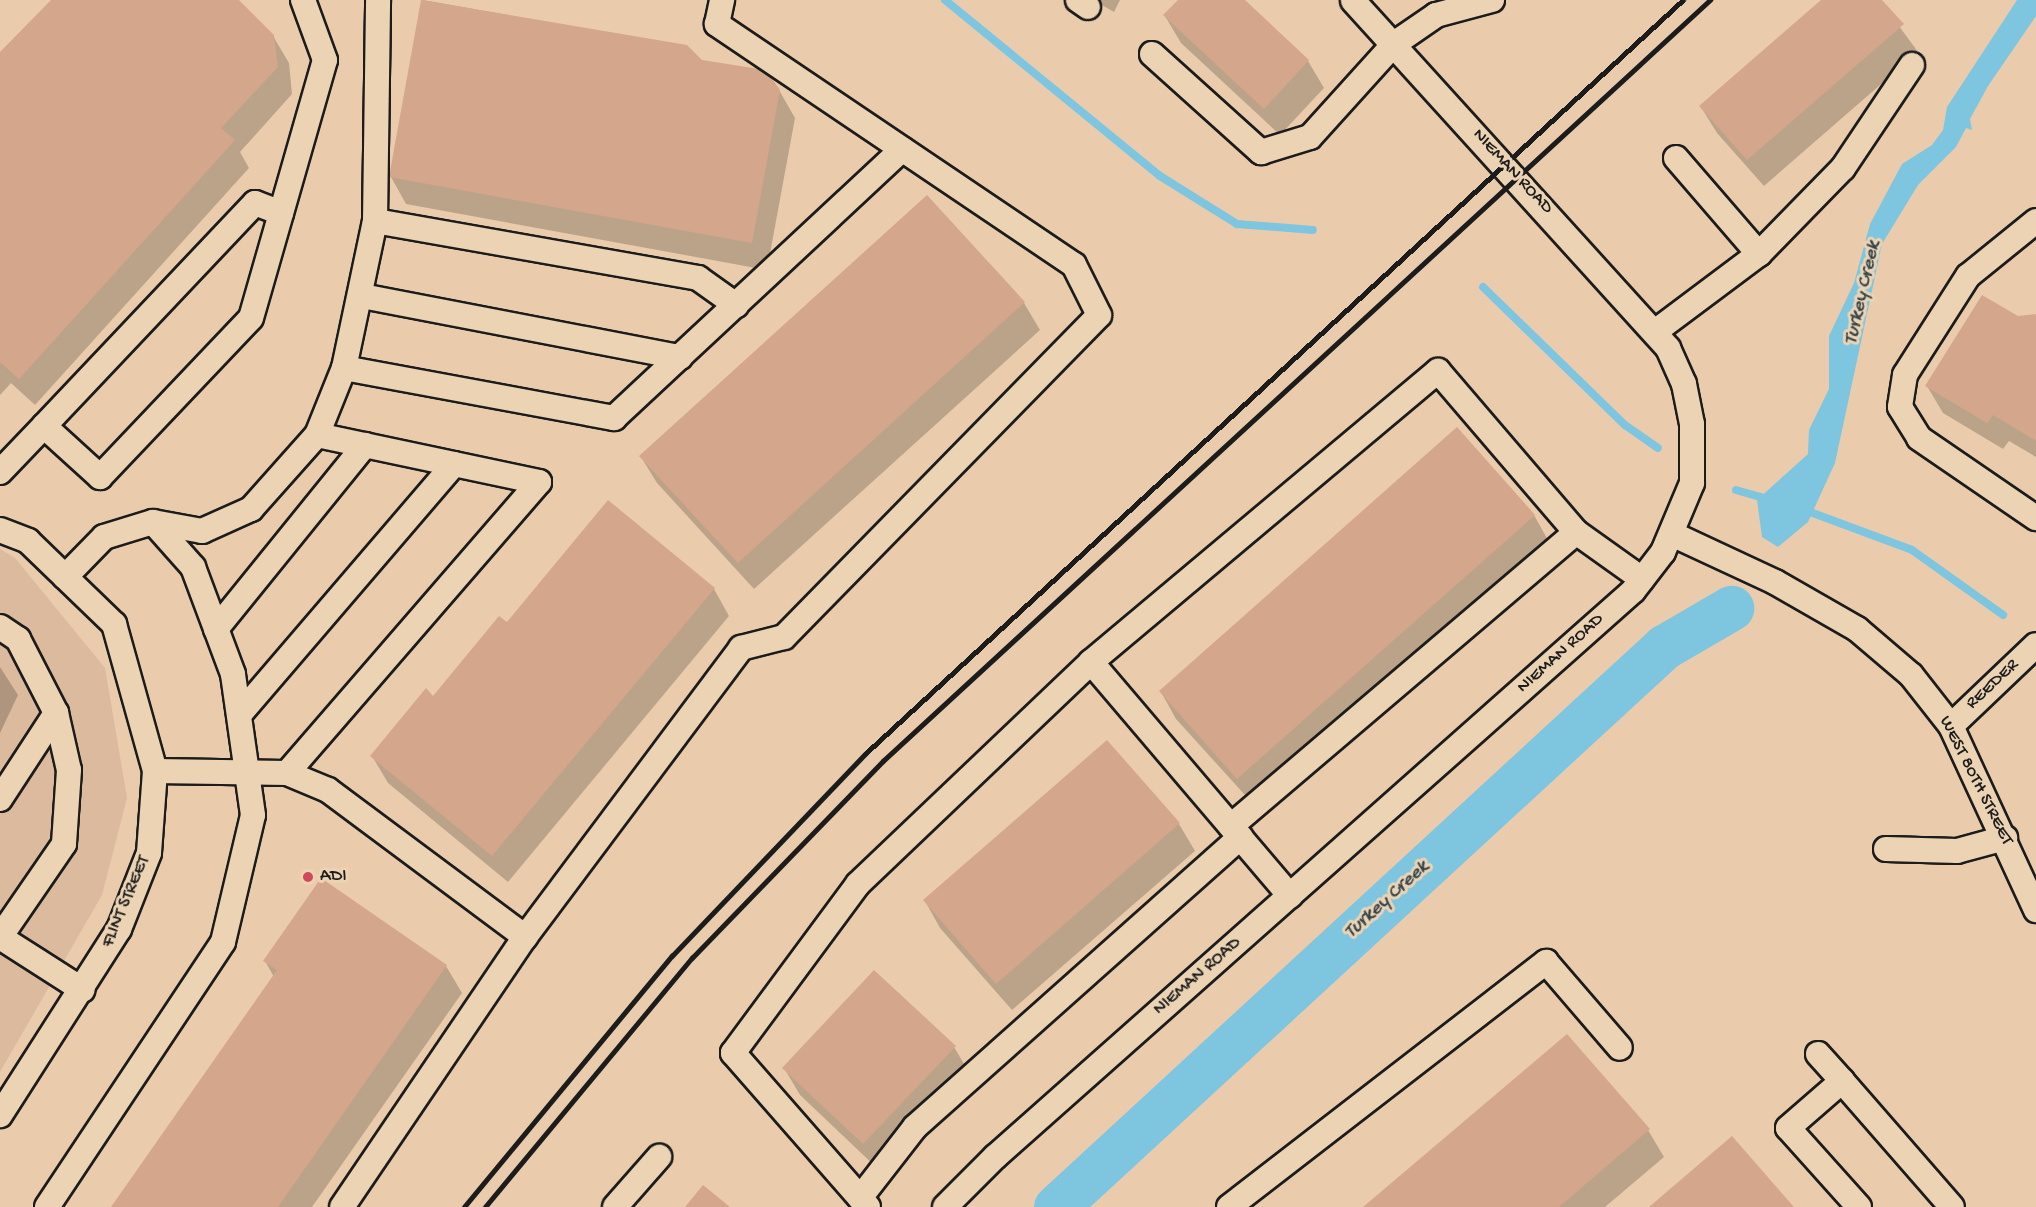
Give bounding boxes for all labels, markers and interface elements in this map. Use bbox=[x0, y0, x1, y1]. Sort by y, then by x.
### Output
street label: NIEMAN ROAD bbox=[1467, 125, 1557, 219]
water label: Turkey Creek bbox=[1839, 239, 1887, 347]
street label: NIEMAN ROAD bbox=[1513, 609, 1609, 699]
street label: REEDER bbox=[1962, 655, 2024, 715]
street label: WEST 80TH STREET bbox=[1933, 713, 2017, 849]
street label: FLINT STREET bbox=[98, 853, 156, 951]
water label: Turkey Creek bbox=[1340, 856, 1434, 944]
place label: ADI bbox=[320, 866, 347, 888]
marker: ADI bbox=[301, 870, 315, 884]
street label: NIEMAN ROAD bbox=[1150, 933, 1246, 1021]

